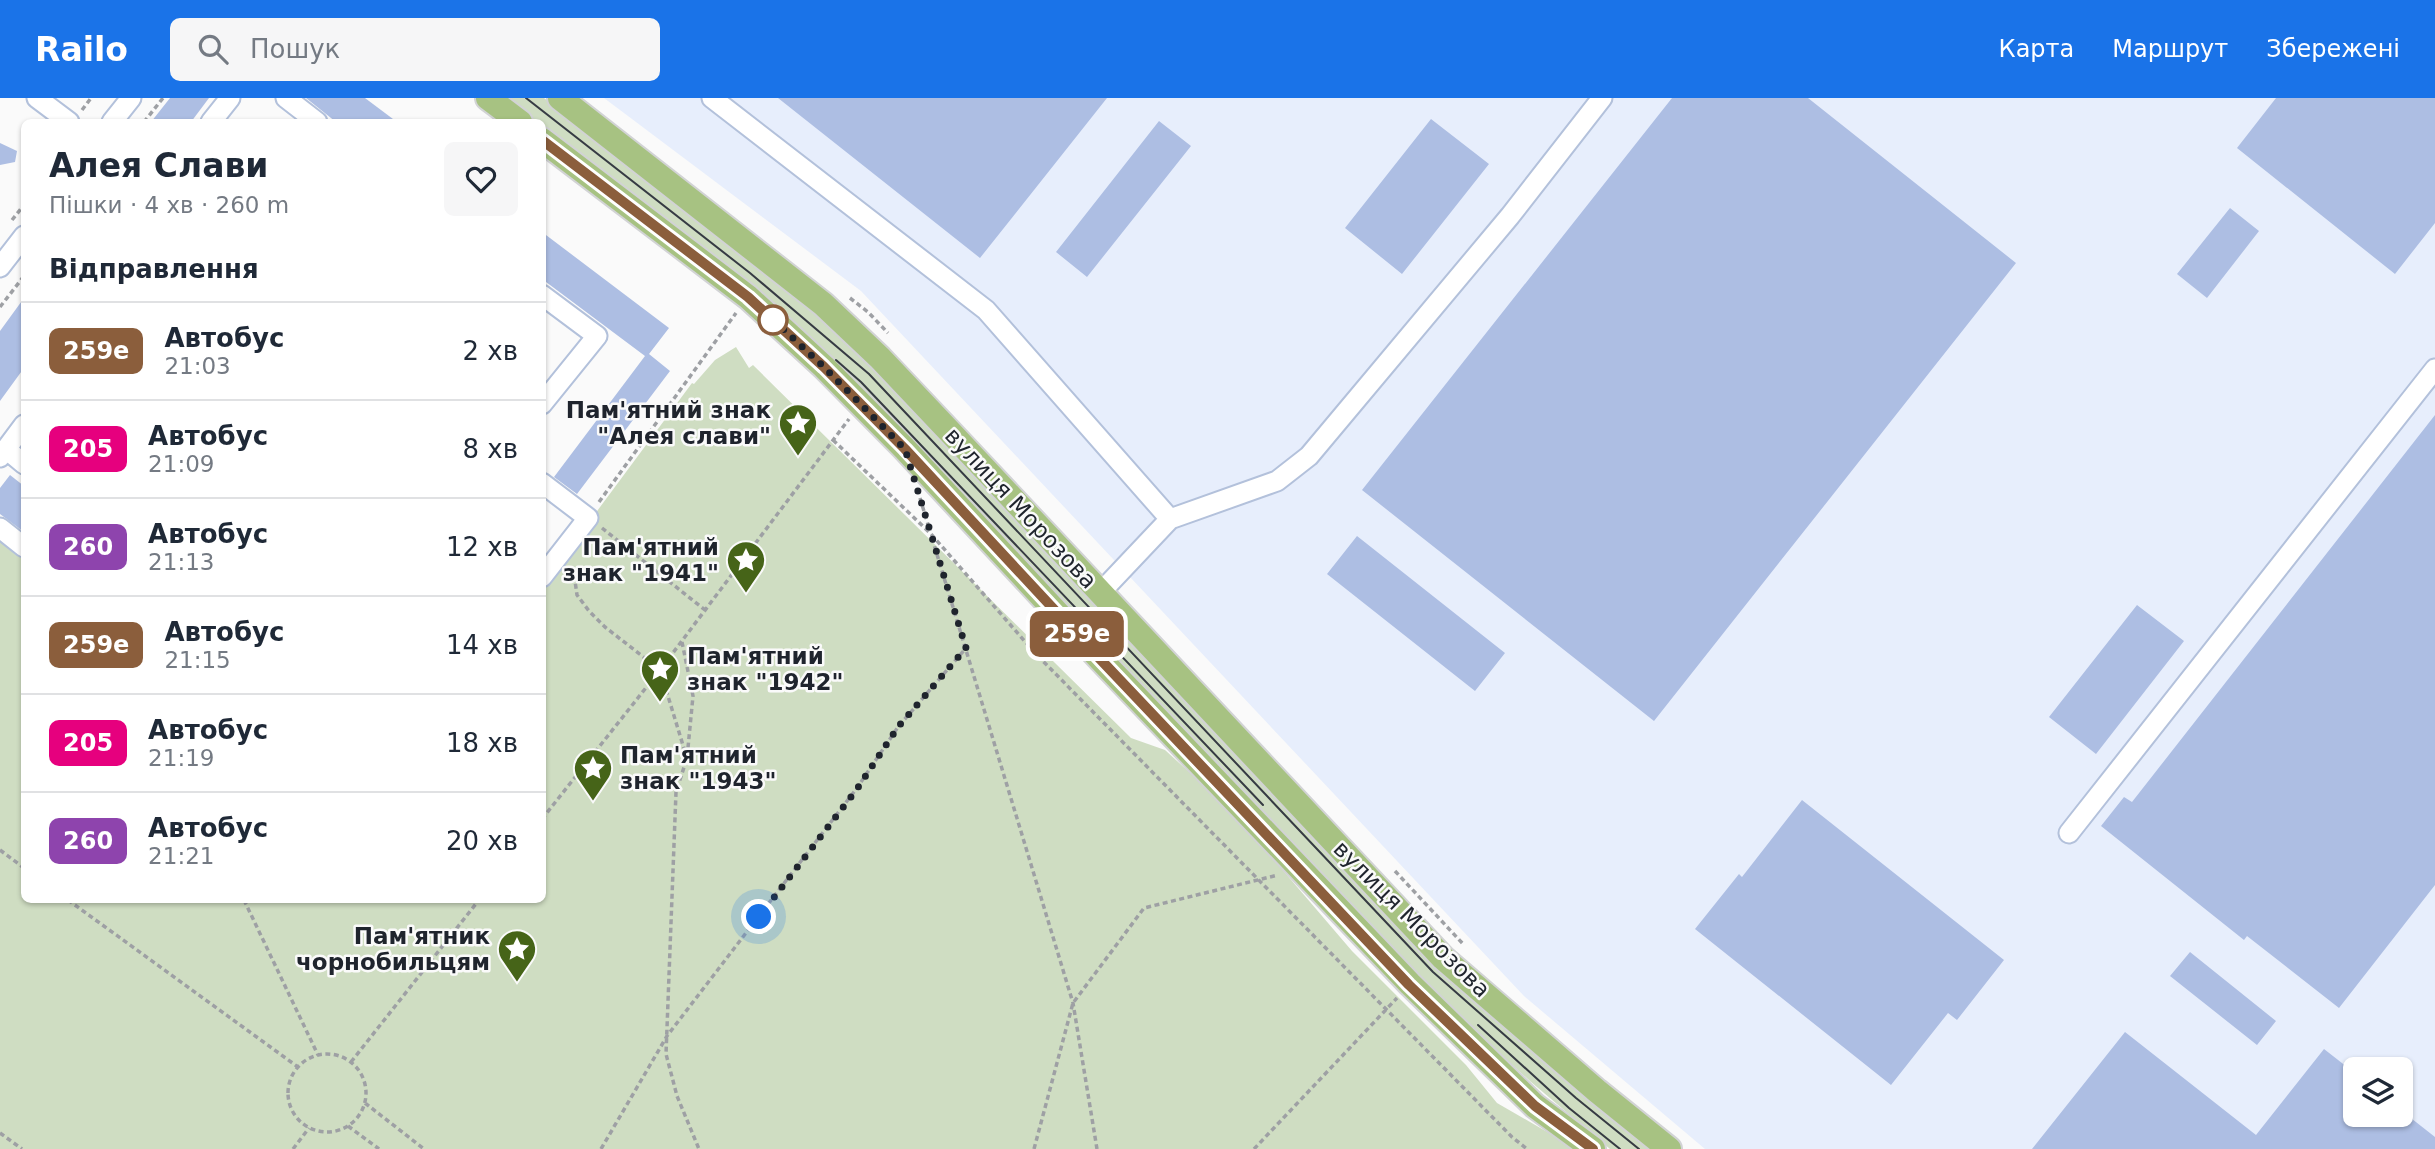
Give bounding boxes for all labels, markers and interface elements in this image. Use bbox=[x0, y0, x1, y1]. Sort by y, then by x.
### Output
search box bbox=[170, 18, 660, 81]
text: Railo bbox=[35, 30, 128, 69]
icon: search bbox=[194, 30, 232, 68]
text: Пошук bbox=[250, 34, 340, 64]
text: Карта bbox=[1999, 35, 2074, 63]
text: Маршрут bbox=[2112, 35, 2228, 63]
text: Збережені bbox=[2266, 35, 2400, 63]
button: heart bbox=[444, 142, 518, 216]
text: Aлея Слави bbox=[49, 146, 268, 185]
text: Пішки · 4 хв · 260 m bbox=[49, 192, 289, 218]
text: Відправлення bbox=[49, 254, 259, 284]
unlabelled marker bbox=[758, 305, 788, 335]
text: Автобус bbox=[164, 323, 284, 353]
text: 2 хв bbox=[462, 336, 518, 366]
text: 259е bbox=[63, 337, 129, 365]
text: 21:03 bbox=[164, 353, 231, 379]
place label: Пам'ятний знак "Алея слави" bbox=[566, 397, 771, 449]
place icon: Пам'ятний знак "Алея слави" bbox=[777, 402, 819, 457]
text: Автобус bbox=[148, 421, 268, 451]
street label: вулиця Морозова bbox=[940, 422, 1102, 594]
text: 8 хв bbox=[462, 434, 518, 464]
text: 205 bbox=[63, 435, 113, 463]
text: 21:09 bbox=[148, 451, 214, 477]
text: Автобус bbox=[148, 519, 268, 549]
text: 12 хв bbox=[446, 532, 518, 562]
text: 260 bbox=[63, 533, 113, 561]
place label: Пам'ятний знак "1941" bbox=[563, 534, 719, 586]
place icon: Пам'ятний знак "1941" bbox=[725, 539, 767, 594]
text: 21:13 bbox=[148, 549, 214, 575]
line badge: 259е bbox=[1028, 611, 1126, 657]
text: Автобус bbox=[164, 617, 284, 647]
text: 259е bbox=[1044, 620, 1110, 648]
text: 14 хв bbox=[446, 630, 518, 660]
text: 259е bbox=[63, 631, 129, 659]
place label: Пам'ятний знак "1942" bbox=[687, 643, 843, 695]
text: 21:15 bbox=[164, 647, 231, 673]
place icon: Пам'ятний знак "1942" bbox=[639, 648, 681, 703]
text: Автобус bbox=[148, 715, 268, 745]
text: 18 хв bbox=[446, 728, 518, 758]
text: 205 bbox=[63, 729, 113, 757]
place label: Пам'ятний знак "1943" bbox=[620, 742, 776, 794]
text: 21:19 bbox=[148, 745, 214, 771]
place icon: Пам'ятний знак "1943" bbox=[572, 747, 614, 802]
text: Автобус bbox=[148, 813, 268, 843]
text: 20 хв bbox=[446, 826, 518, 856]
text: 260 bbox=[63, 827, 113, 855]
street label: вулиця Морозова bbox=[1329, 836, 1495, 1002]
text: 21:21 bbox=[148, 843, 214, 869]
your location bbox=[741, 899, 776, 934]
place label: Пам'ятник чорнобильцям bbox=[296, 923, 490, 975]
place icon: Пам'ятник чорнобильцям bbox=[496, 928, 538, 983]
map controls bbox=[2343, 1057, 2413, 1127]
button: layers bbox=[2343, 1057, 2413, 1127]

